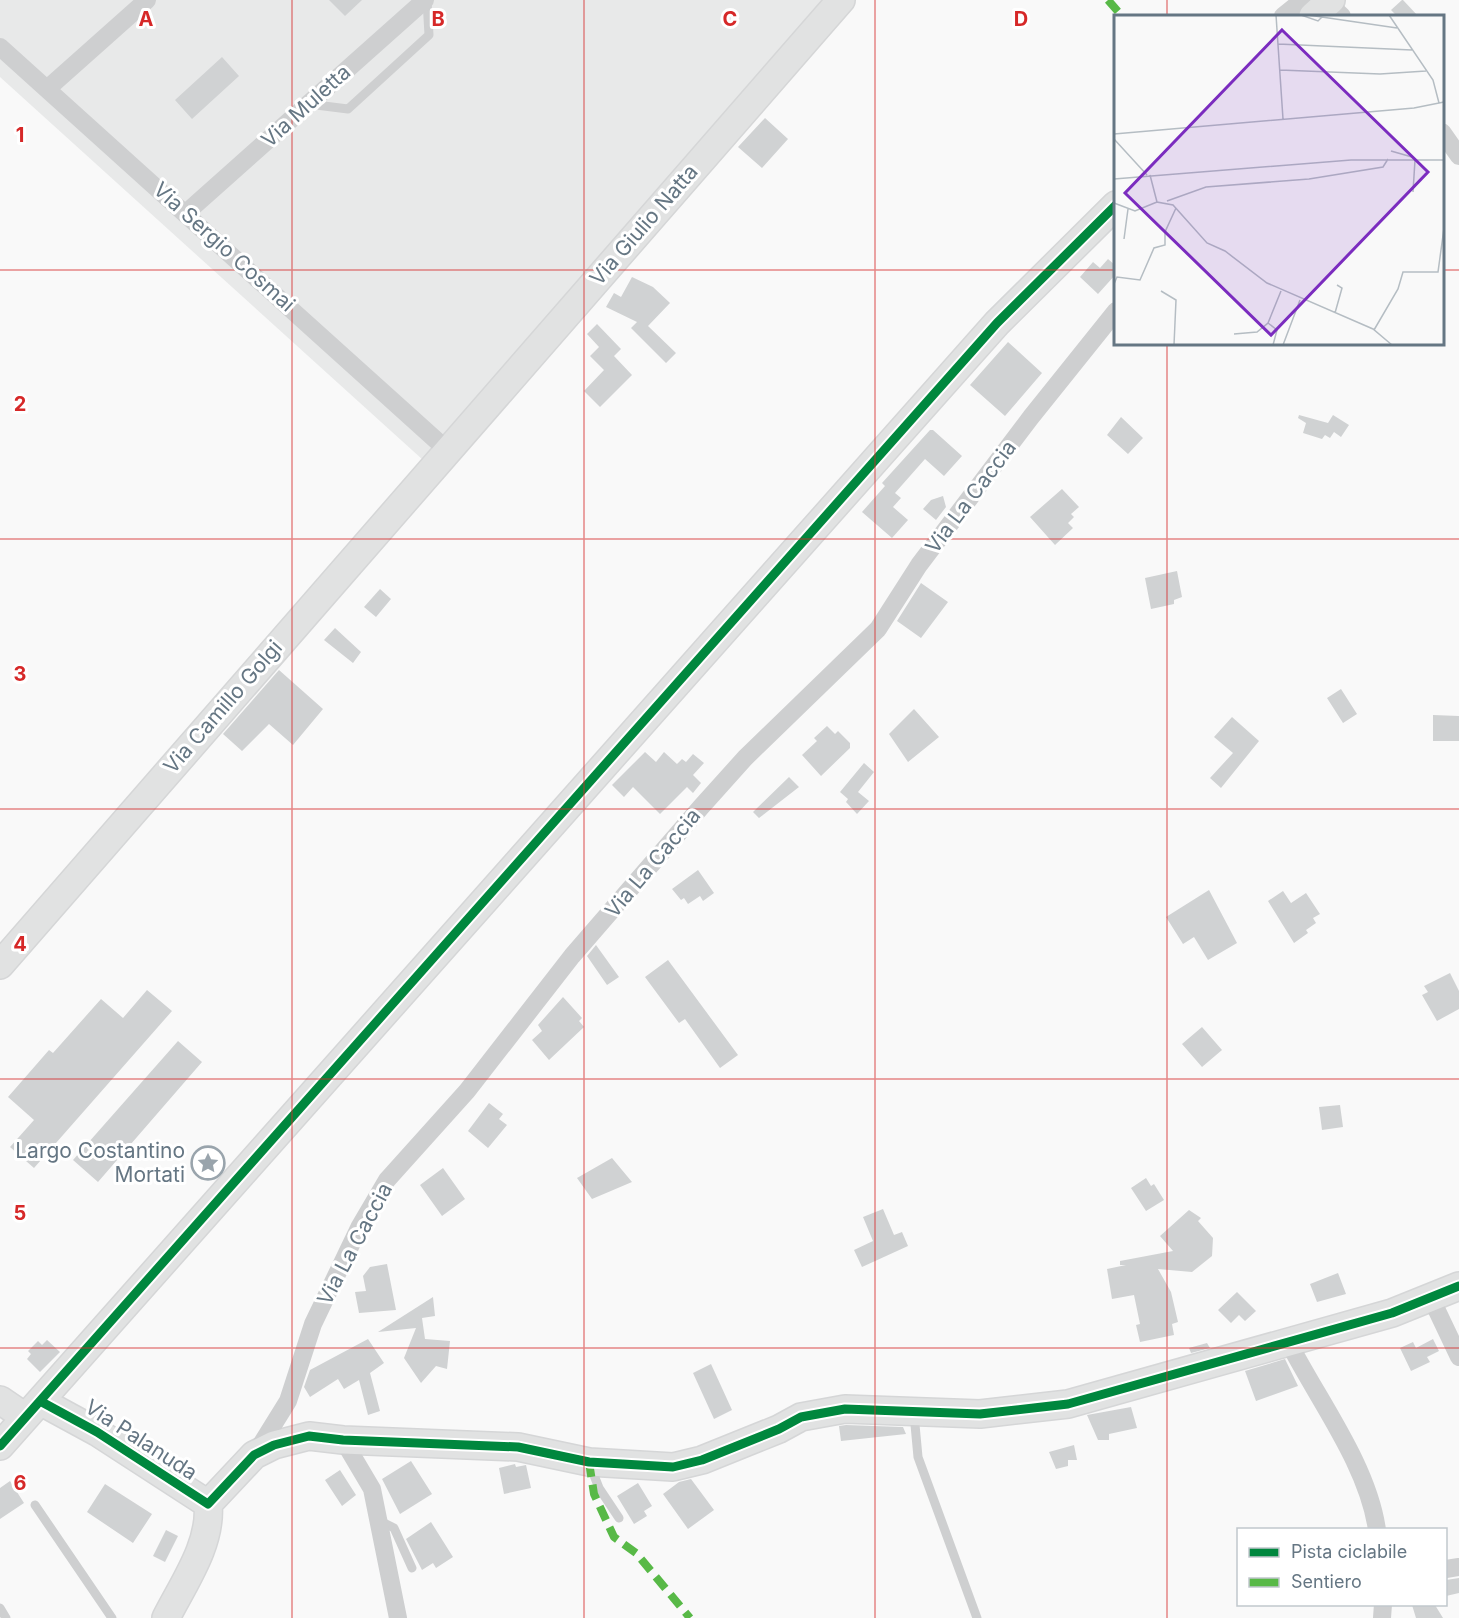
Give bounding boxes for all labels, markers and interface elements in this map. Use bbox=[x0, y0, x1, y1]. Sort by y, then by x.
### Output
text: A bbox=[139, 7, 154, 31]
text: B bbox=[431, 7, 445, 31]
text: C bbox=[723, 7, 737, 31]
text: D bbox=[1014, 7, 1028, 31]
inset map bbox=[1114, 15, 1444, 345]
street label: Via Muletta bbox=[256, 59, 355, 152]
text: 1 bbox=[16, 123, 24, 147]
street label: Via Giulio Natta bbox=[584, 159, 703, 290]
street label: Via Sergio Cosmai bbox=[149, 177, 300, 317]
text: 2 bbox=[14, 392, 26, 416]
street label: Via La Caccia bbox=[920, 435, 1021, 558]
street label: Via Camillo Golgi bbox=[158, 635, 287, 778]
text: 3 bbox=[14, 662, 26, 686]
street label: Via La Caccia bbox=[600, 803, 706, 922]
text: 4 bbox=[13, 932, 27, 956]
place label: Largo Costantino Mortati bbox=[15, 1138, 185, 1187]
place icon: Largo Costantino Mortati bbox=[190, 1145, 226, 1181]
street label: Via La Caccia bbox=[312, 1178, 397, 1309]
text: 5 bbox=[14, 1201, 26, 1225]
street label: Via Palanuda bbox=[80, 1394, 202, 1485]
text: 6 bbox=[14, 1471, 27, 1495]
legend bbox=[1237, 1528, 1447, 1606]
text: Pista ciclabile bbox=[1291, 1541, 1407, 1562]
text: Sentiero bbox=[1291, 1571, 1362, 1592]

